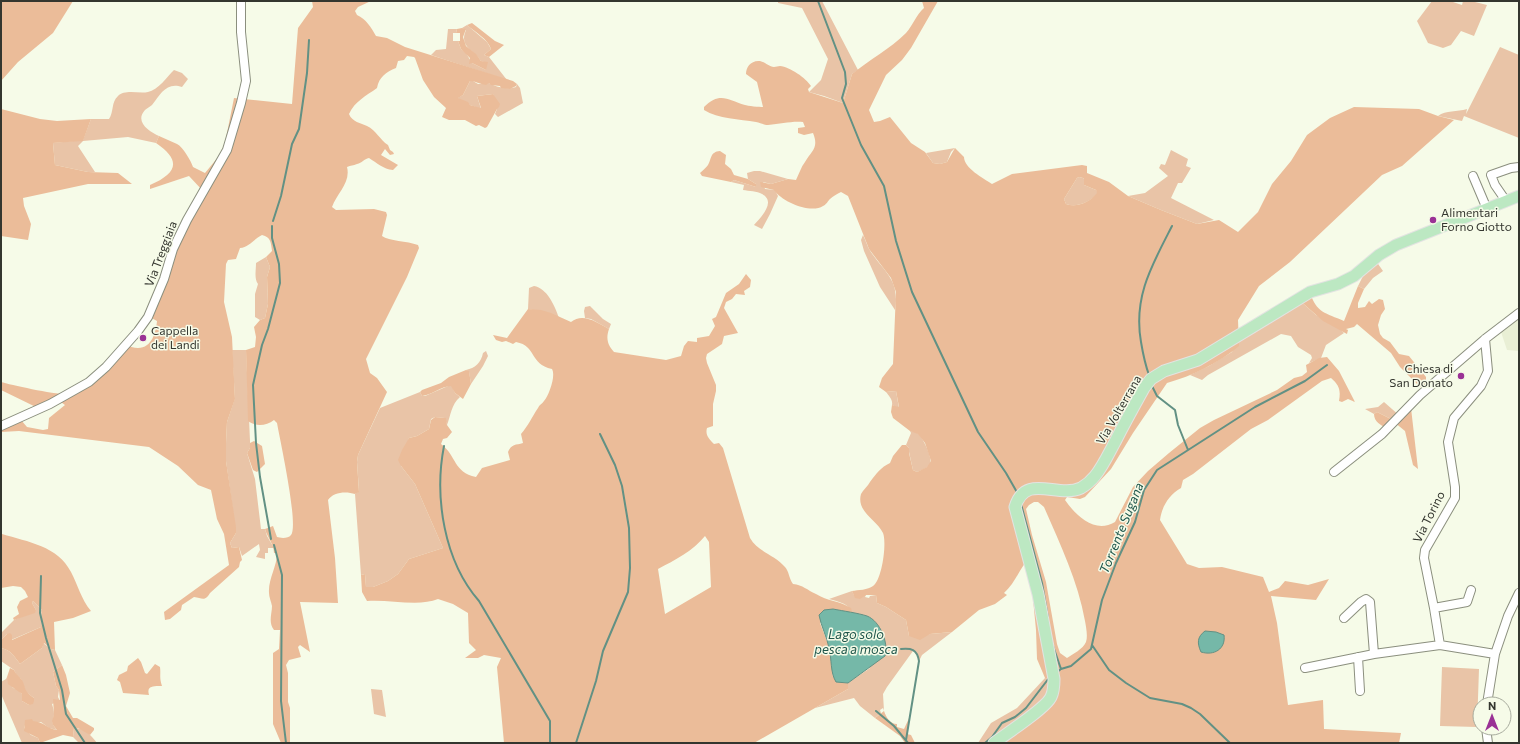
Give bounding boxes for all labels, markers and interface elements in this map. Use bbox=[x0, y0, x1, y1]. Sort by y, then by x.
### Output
place label: Alimentari Forno Giotto bbox=[1441, 205, 1512, 233]
marker: Alimentari Forno Giotto bbox=[1428, 215, 1438, 225]
street label: Via Treggiaia bbox=[141, 219, 179, 288]
place label: Cappella dei Landi bbox=[151, 323, 200, 351]
marker: Cappella dei Landi bbox=[138, 333, 148, 343]
place label: Chiesa di San Donato bbox=[1389, 361, 1453, 389]
marker: Chiesa di San Donato bbox=[1456, 371, 1466, 381]
street label: Via Volterrana bbox=[1093, 372, 1144, 447]
water label: Torrente Sugana bbox=[1095, 480, 1147, 576]
street label: Via Torino bbox=[1409, 489, 1447, 545]
water label: Lago solo pesca a mosca bbox=[813, 626, 898, 657]
north arrow bbox=[1472, 696, 1512, 736]
text: N bbox=[1488, 699, 1496, 712]

